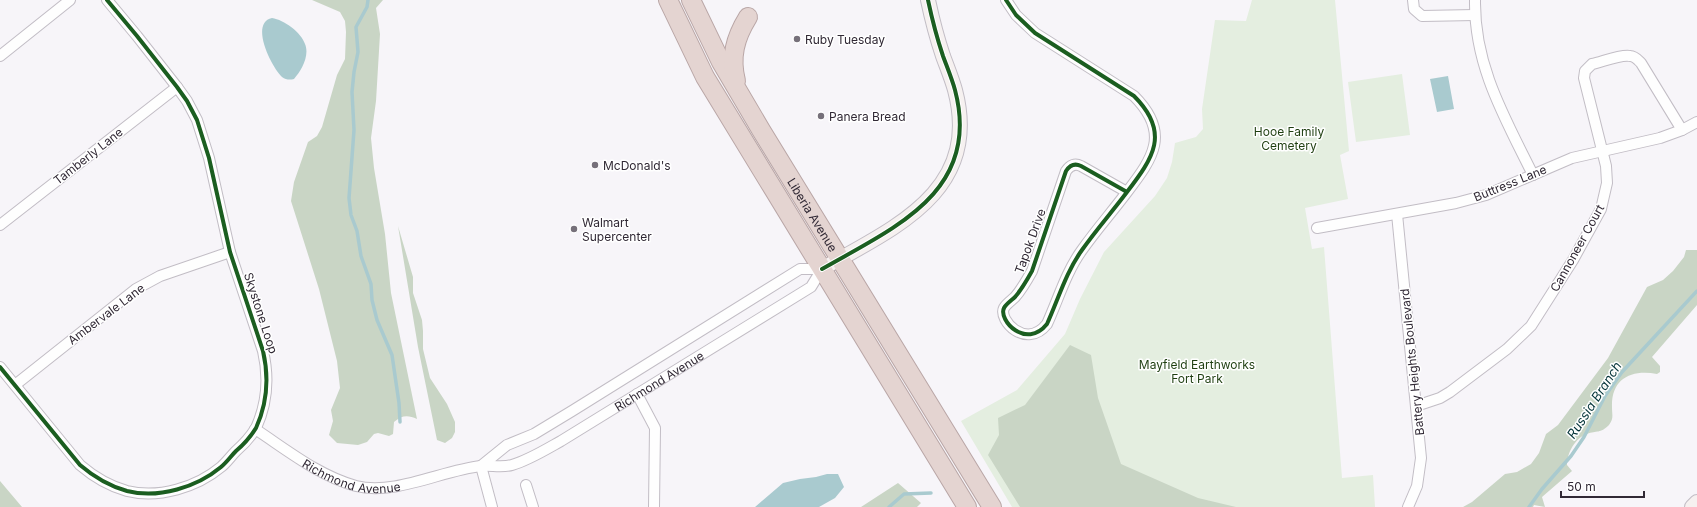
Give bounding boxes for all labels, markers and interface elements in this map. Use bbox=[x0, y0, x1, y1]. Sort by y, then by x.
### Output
place label: Ruby Tuesday bbox=[805, 32, 885, 47]
marker: Ruby Tuesday bbox=[792, 34, 802, 44]
place label: Panera Bread bbox=[829, 109, 906, 124]
marker: Panera Bread bbox=[816, 111, 826, 121]
street label: Tamberly Lane bbox=[50, 124, 126, 188]
park label: Hooe Family Cemetery bbox=[1254, 124, 1324, 153]
place label: McDonald's bbox=[603, 158, 671, 173]
marker: McDonald's bbox=[590, 160, 600, 170]
street label: Buttress Lane bbox=[1471, 162, 1549, 204]
street label: Liberia Avenue bbox=[785, 175, 841, 254]
street label: Cannoneer Court bbox=[1547, 202, 1607, 294]
street label: Tapok Drive bbox=[1011, 207, 1049, 275]
place label: Walmart Supercenter bbox=[582, 215, 652, 244]
marker: Walmart Supercenter bbox=[569, 224, 579, 234]
street label: Skystone Loop bbox=[241, 271, 281, 355]
street label: Ambervale Lane bbox=[65, 280, 147, 348]
street label: Battery Heights Boulevard bbox=[1397, 288, 1427, 436]
street label: Richmond Avenue bbox=[611, 347, 706, 414]
park label: Mayfield Earthworks Fort Park bbox=[1139, 357, 1255, 386]
water label: Russia Branch bbox=[1563, 358, 1625, 441]
street label: Richmond Avenue bbox=[300, 455, 402, 496]
scale bar bbox=[1561, 473, 1644, 499]
text: 50 m bbox=[1567, 479, 1596, 494]

